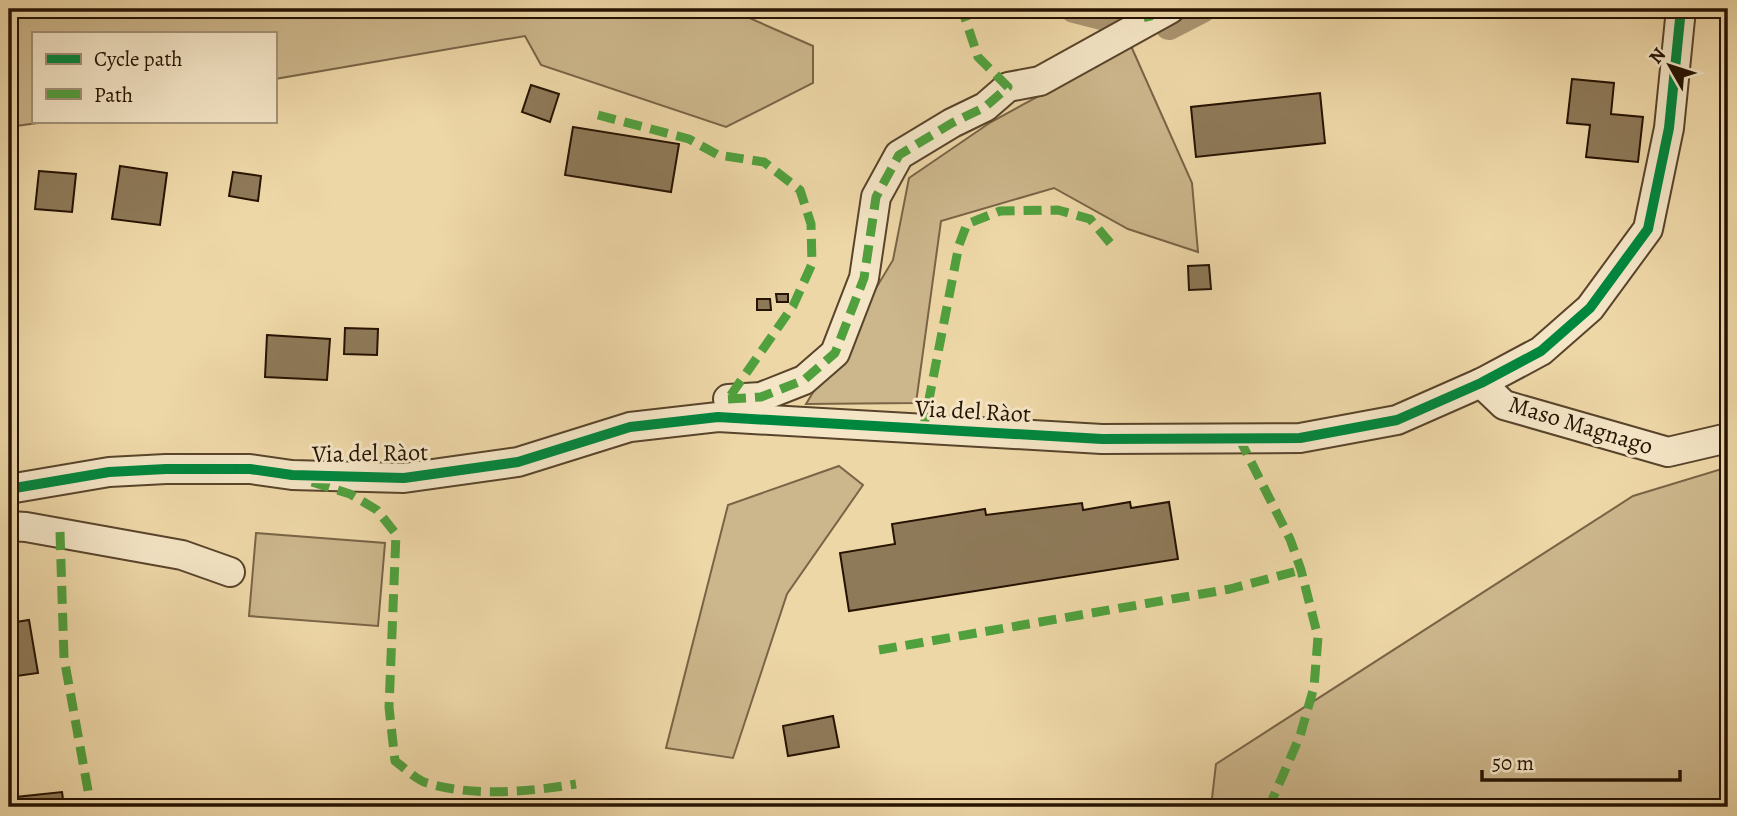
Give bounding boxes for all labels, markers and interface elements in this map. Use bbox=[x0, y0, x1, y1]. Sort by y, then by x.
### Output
legend bbox=[32, 32, 276, 122]
north arrow bbox=[1636, 32, 1706, 102]
text: N bbox=[1643, 42, 1672, 69]
text: Cycle path bbox=[94, 45, 183, 73]
text: Path bbox=[94, 81, 133, 109]
street label: Maso Magnago bbox=[1505, 388, 1657, 462]
street label: Via del Ràot bbox=[913, 392, 1032, 430]
street label: Via del Ràot bbox=[311, 436, 428, 470]
scale bar bbox=[1482, 739, 1679, 783]
text: 50 m bbox=[1492, 749, 1534, 777]

